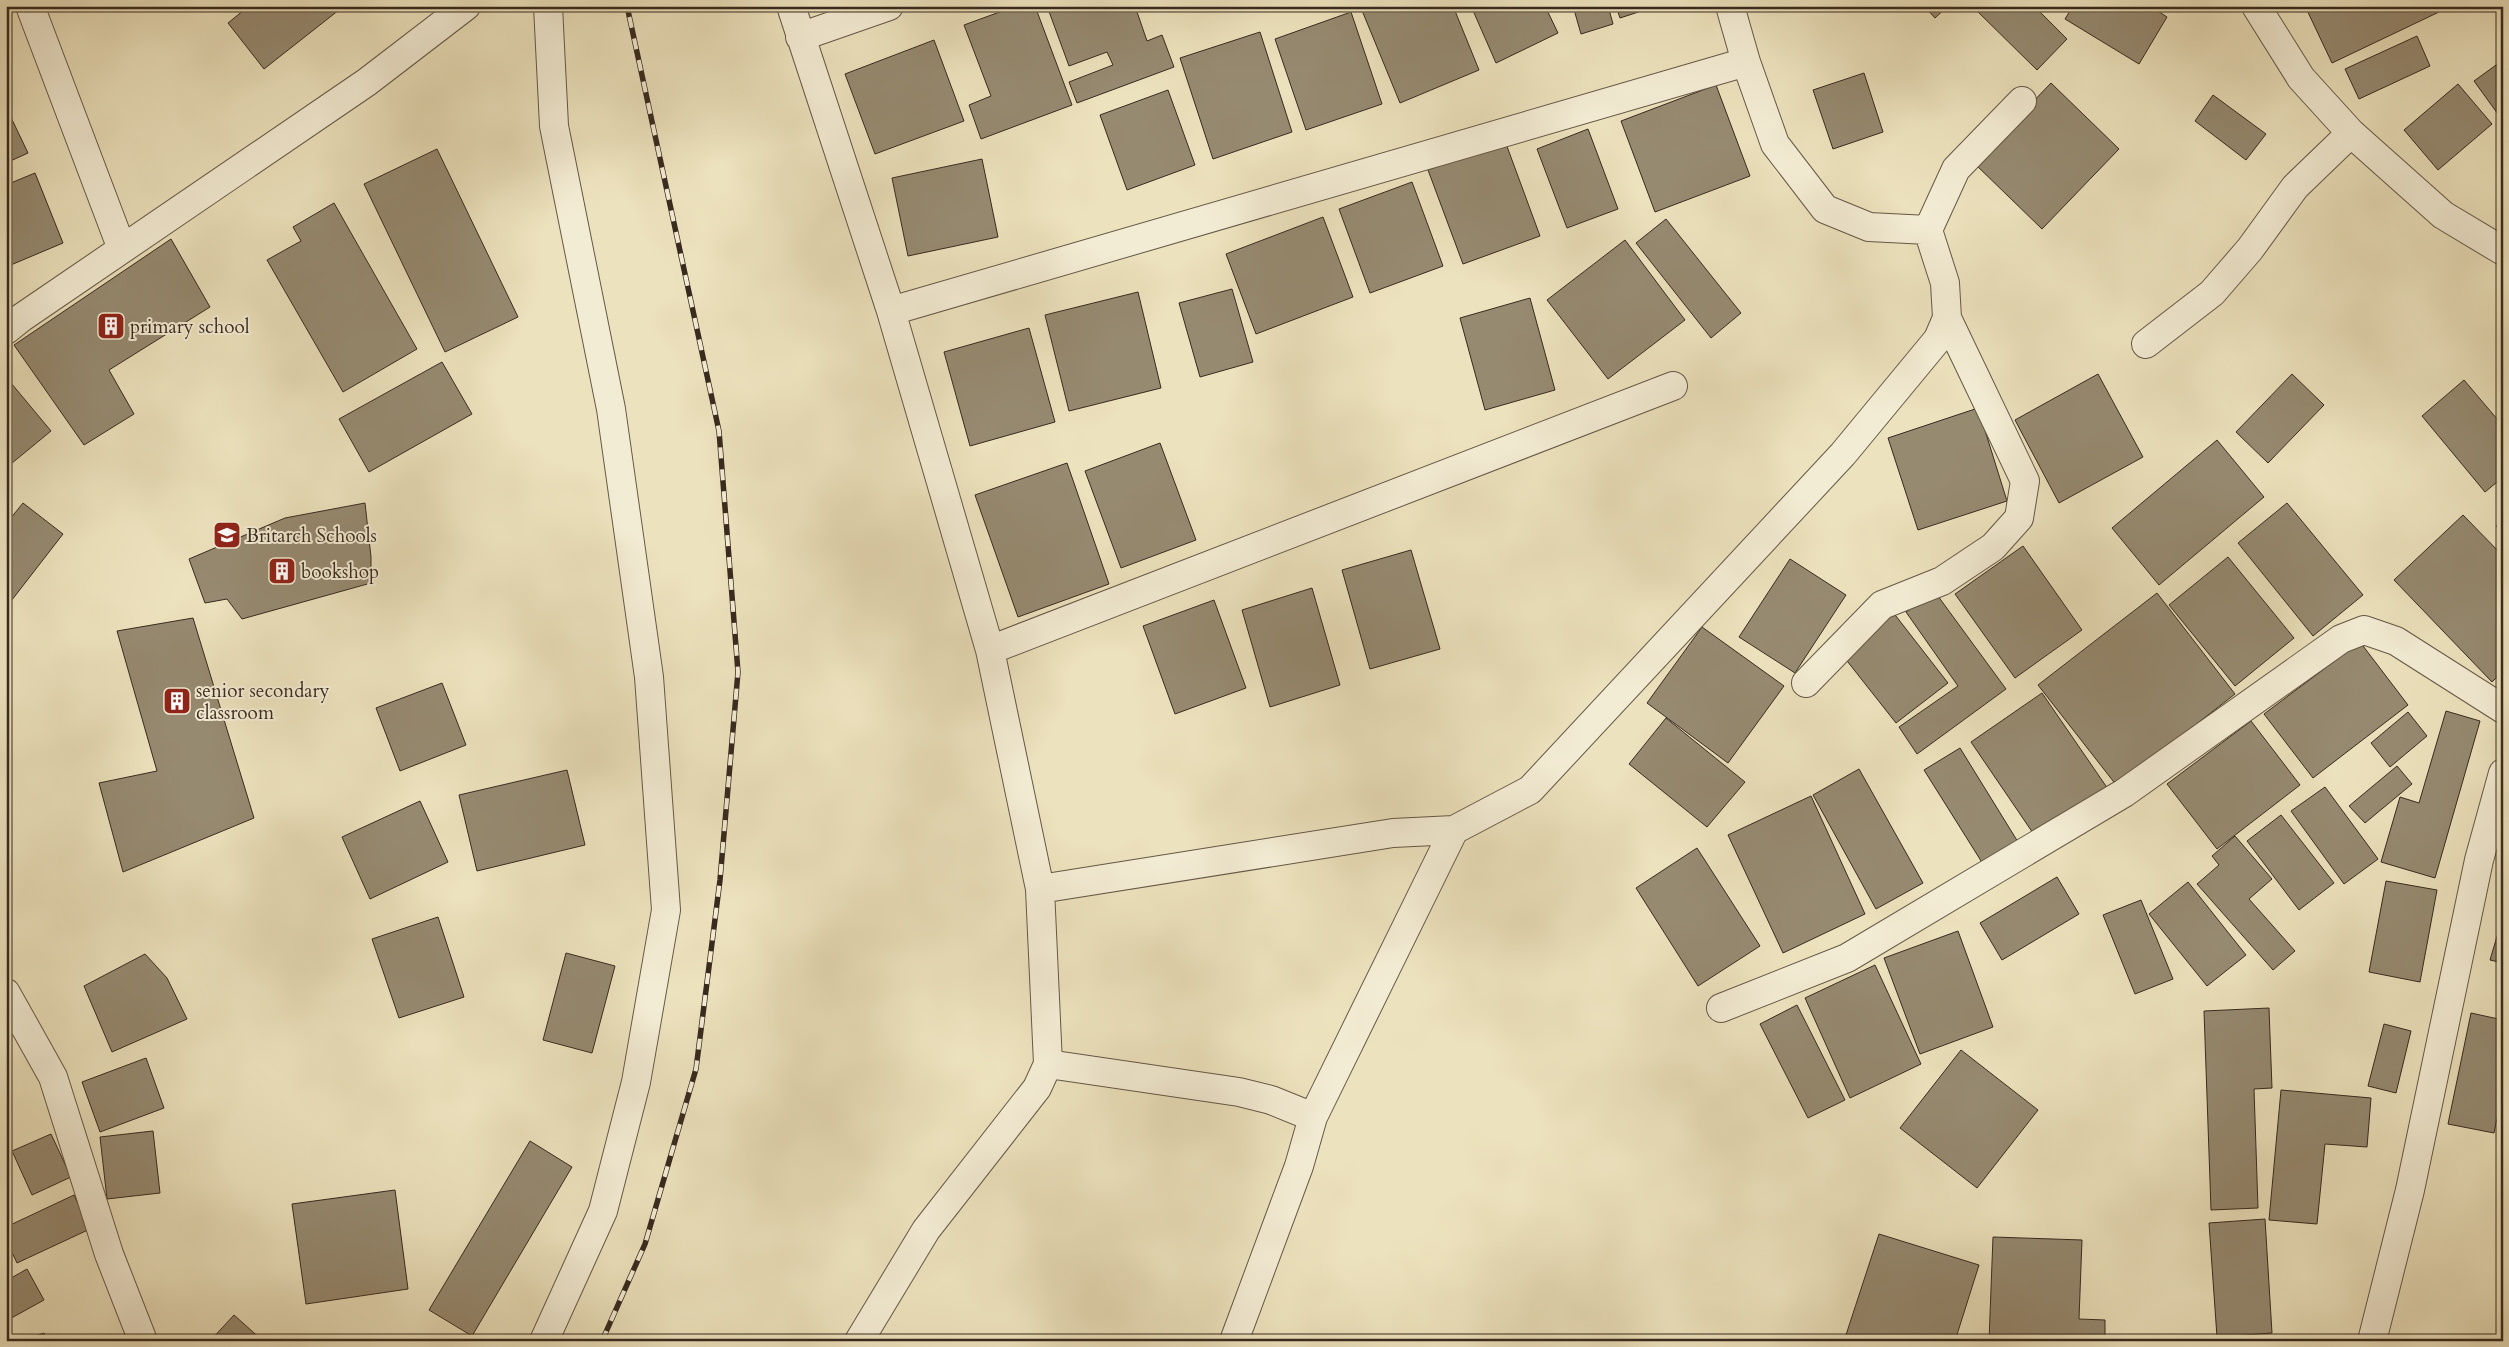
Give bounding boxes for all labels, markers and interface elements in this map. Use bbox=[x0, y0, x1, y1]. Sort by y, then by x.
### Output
building icon: primary school bbox=[96, 311, 126, 341]
place label: primary school bbox=[130, 314, 250, 340]
school or university icon: Britarch Schools bbox=[212, 520, 242, 550]
place label: Britarch Schools bbox=[246, 523, 377, 549]
building icon: bookshop bbox=[267, 556, 297, 586]
place label: bookshop bbox=[301, 559, 379, 585]
place label: senior secondary classroom bbox=[196, 678, 329, 726]
building icon: senior secondary classroom bbox=[162, 686, 192, 716]

